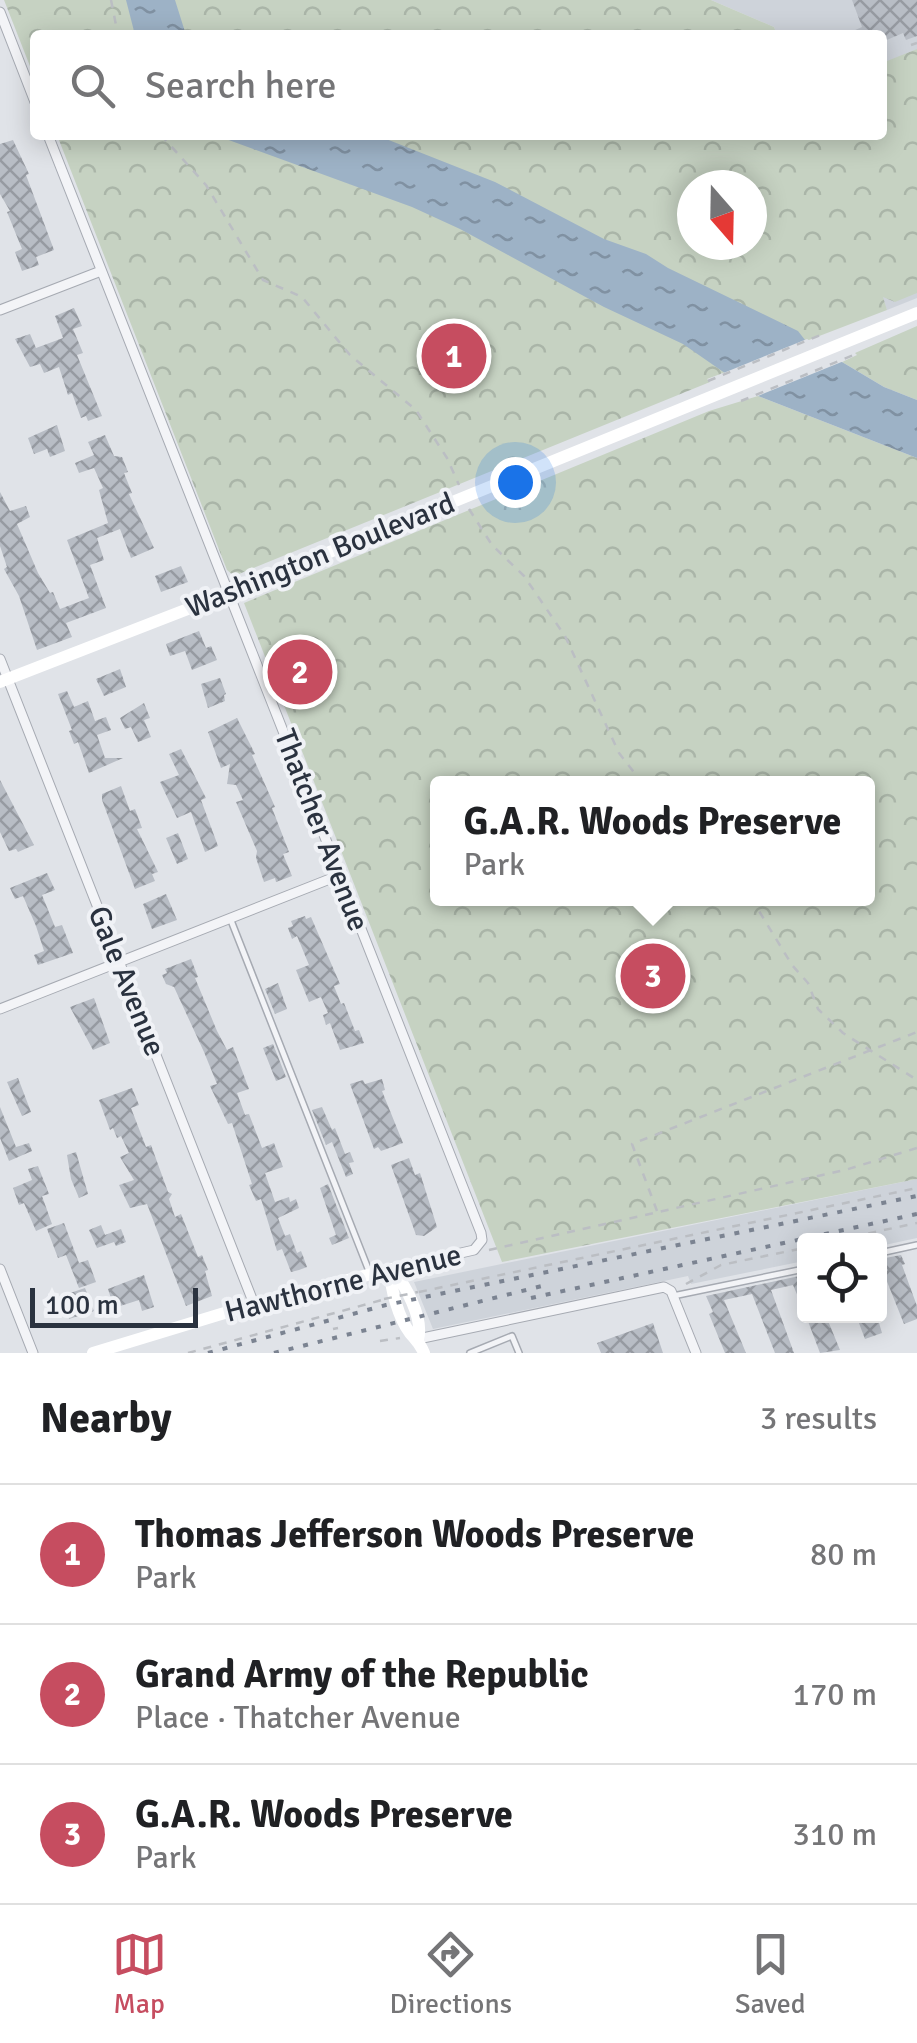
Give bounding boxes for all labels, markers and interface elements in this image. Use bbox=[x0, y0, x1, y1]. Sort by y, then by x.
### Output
search box bbox=[30, 30, 887, 140]
icon: search bbox=[65, 58, 120, 113]
text: Search here bbox=[145, 62, 337, 109]
north arrow bbox=[677, 170, 767, 260]
pin: 1 bbox=[422, 318, 486, 394]
your location bbox=[490, 457, 541, 508]
street label: Washington Boulevard bbox=[180, 485, 460, 626]
pin: 2 bbox=[268, 634, 332, 710]
street label: Thatcher Avenue bbox=[266, 724, 377, 936]
popup bbox=[430, 776, 875, 906]
text: G.A.R. Woods Preserve bbox=[464, 798, 841, 845]
text: Park bbox=[464, 845, 525, 884]
street label: Gale Avenue bbox=[80, 901, 173, 1062]
pin: 3 bbox=[620, 938, 686, 1014]
map controls bbox=[797, 1233, 887, 1323]
button: locate bbox=[797, 1233, 887, 1323]
street label: Hawthorne Avenue bbox=[221, 1236, 465, 1331]
scale bar bbox=[30, 1283, 198, 1328]
text: 100 m bbox=[45, 1288, 119, 1322]
text: Nearby bbox=[40, 1393, 172, 1444]
text: 3 results bbox=[760, 1399, 877, 1438]
text: Thomas Jefferson Woods Preserve bbox=[135, 1511, 694, 1558]
text: 1 bbox=[64, 1535, 81, 1574]
text: 80 m bbox=[810, 1535, 877, 1574]
text: Park bbox=[135, 1558, 197, 1597]
text: Grand Army of the Republic bbox=[135, 1651, 589, 1698]
text: 2 bbox=[64, 1675, 81, 1714]
text: 170 m bbox=[793, 1675, 877, 1714]
text: Place · Thatcher Avenue bbox=[135, 1698, 461, 1737]
text: G.A.R. Woods Preserve bbox=[135, 1791, 513, 1838]
text: 3 bbox=[64, 1815, 81, 1854]
text: 310 m bbox=[793, 1815, 877, 1854]
text: Park bbox=[135, 1838, 197, 1877]
tab: Map bbox=[112, 1927, 167, 2021]
tab: Directions bbox=[390, 1927, 512, 2021]
tab: Saved bbox=[735, 1927, 805, 2021]

